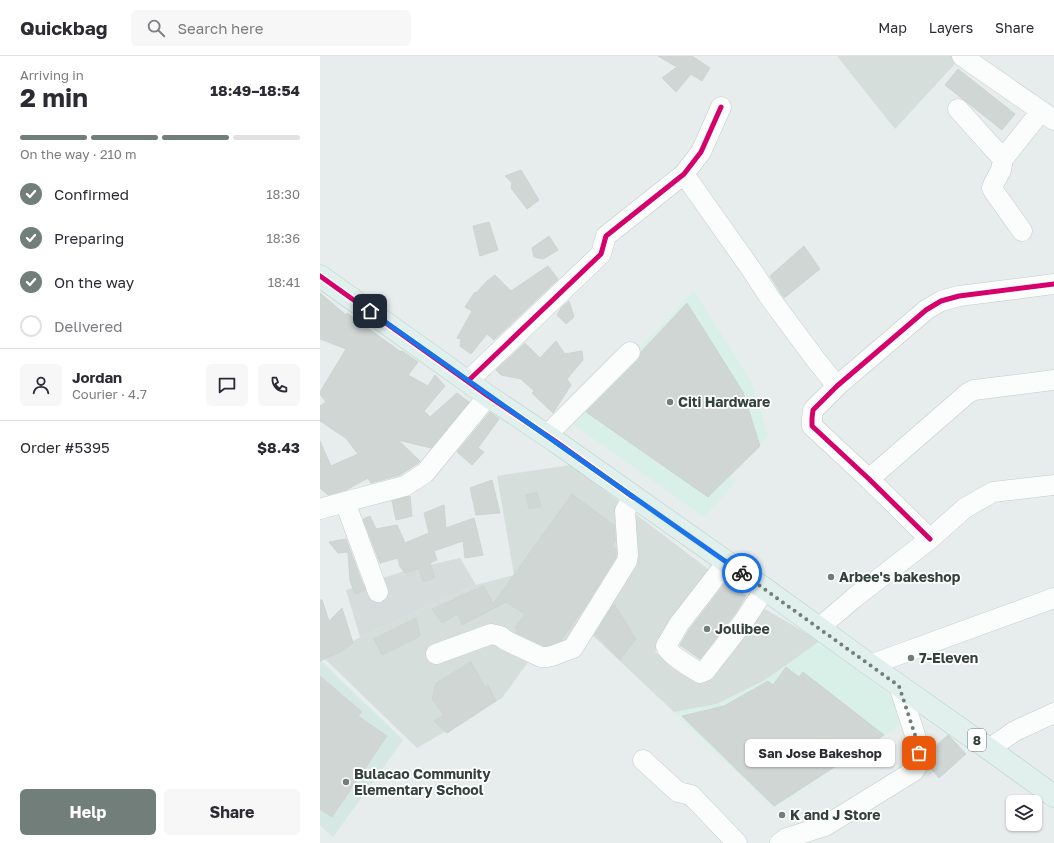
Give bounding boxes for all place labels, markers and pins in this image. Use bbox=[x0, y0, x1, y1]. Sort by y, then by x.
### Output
pin bbox=[353, 294, 387, 328]
place label: Citi Hardware bbox=[678, 393, 770, 410]
marker: Citi Hardware bbox=[665, 397, 675, 407]
place label: Arbee's bakeshop bbox=[839, 568, 961, 585]
marker: Arbee's bakeshop bbox=[826, 572, 836, 582]
place label: Jollibee bbox=[715, 620, 770, 637]
marker: Jollibee bbox=[702, 624, 712, 634]
place label: 7-Eleven bbox=[919, 649, 978, 666]
marker: 7-Eleven bbox=[906, 653, 916, 663]
pin bbox=[902, 736, 936, 770]
callout: San Jose Bakeshop bbox=[745, 739, 895, 767]
place label: Bulacao Community Elementary School bbox=[354, 765, 491, 798]
marker: Bulacao Community Elementary School bbox=[341, 777, 351, 787]
place label: K and J Store bbox=[790, 806, 881, 823]
marker: K and J Store bbox=[777, 810, 787, 820]

